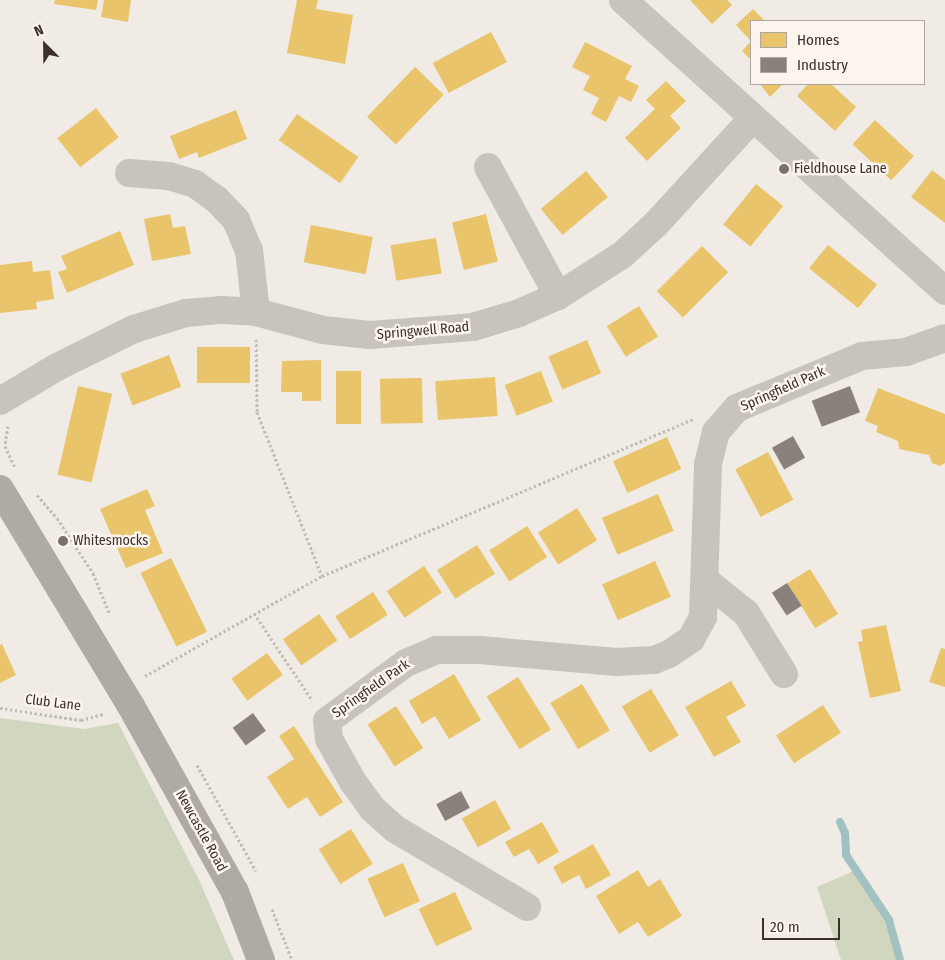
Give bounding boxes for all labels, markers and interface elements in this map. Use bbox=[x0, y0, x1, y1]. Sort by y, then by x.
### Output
north arrow bbox=[20, 20, 70, 70]
legend bbox=[750, 20, 925, 85]
text: N bbox=[32, 21, 46, 40]
text: Homes bbox=[797, 31, 839, 49]
text: Industry bbox=[797, 56, 848, 74]
place label: Fieldhouse Lane bbox=[794, 161, 887, 177]
marker: Fieldhouse Lane bbox=[778, 163, 790, 175]
street label: Springwell Road bbox=[376, 319, 470, 343]
street label: Springfield Park bbox=[738, 363, 828, 415]
place label: Whitesmocks bbox=[73, 533, 148, 549]
marker: Whitesmocks bbox=[57, 535, 69, 547]
street label: Springfield Park bbox=[329, 656, 413, 722]
street label: Club Lane bbox=[24, 691, 82, 715]
street label: Newcastle Road bbox=[172, 787, 230, 875]
scale bar bbox=[765, 908, 842, 940]
text: 20 m bbox=[770, 918, 800, 936]

